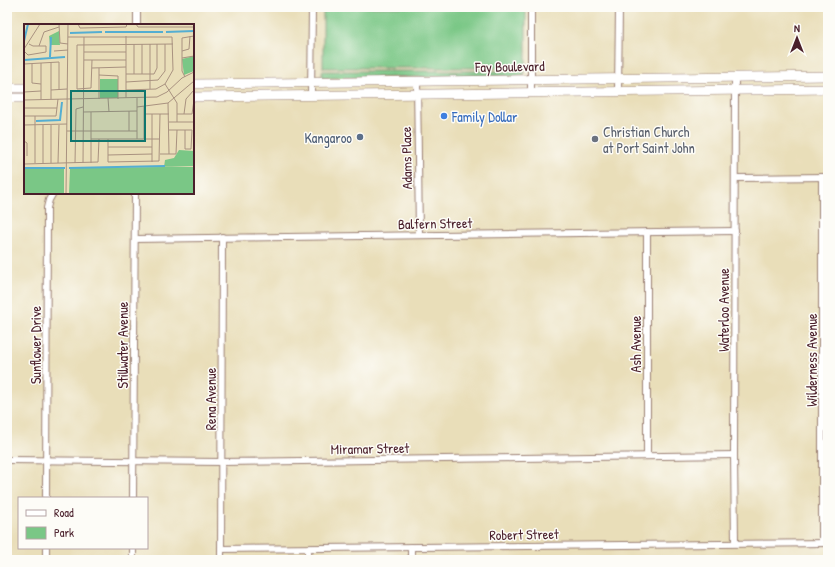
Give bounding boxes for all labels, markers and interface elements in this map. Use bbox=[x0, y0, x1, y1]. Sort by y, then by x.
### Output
north arrow bbox=[777, 18, 817, 58]
text: N bbox=[794, 21, 800, 35]
inset map bbox=[24, 24, 194, 194]
street label: Fay Boulevard bbox=[474, 56, 545, 77]
place label: Family Dollar bbox=[451, 107, 518, 127]
marker: Family Dollar bbox=[439, 111, 449, 121]
place label: Christian Church at Port Saint John bbox=[603, 122, 695, 157]
street label: Adams Place bbox=[396, 126, 416, 190]
place label: Kangaroo bbox=[304, 128, 352, 148]
marker: Kangaroo bbox=[355, 132, 365, 142]
marker: Christian Church at Port Saint John bbox=[590, 134, 600, 144]
street label: Balfern Street bbox=[398, 213, 473, 233]
street label: Waterloo Avenue bbox=[714, 268, 733, 352]
street label: Stillwater Avenue bbox=[113, 301, 132, 388]
street label: Sunflower Drive bbox=[26, 305, 45, 384]
street label: Wilderness Avenue bbox=[802, 313, 821, 407]
street label: Ash Avenue bbox=[626, 315, 645, 372]
street label: Rena Avenue bbox=[201, 367, 220, 430]
street label: Miramar Street bbox=[331, 438, 410, 458]
legend bbox=[18, 497, 148, 549]
text: Road bbox=[54, 504, 74, 521]
text: Park bbox=[54, 524, 74, 541]
street label: Robert Street bbox=[489, 524, 559, 544]

